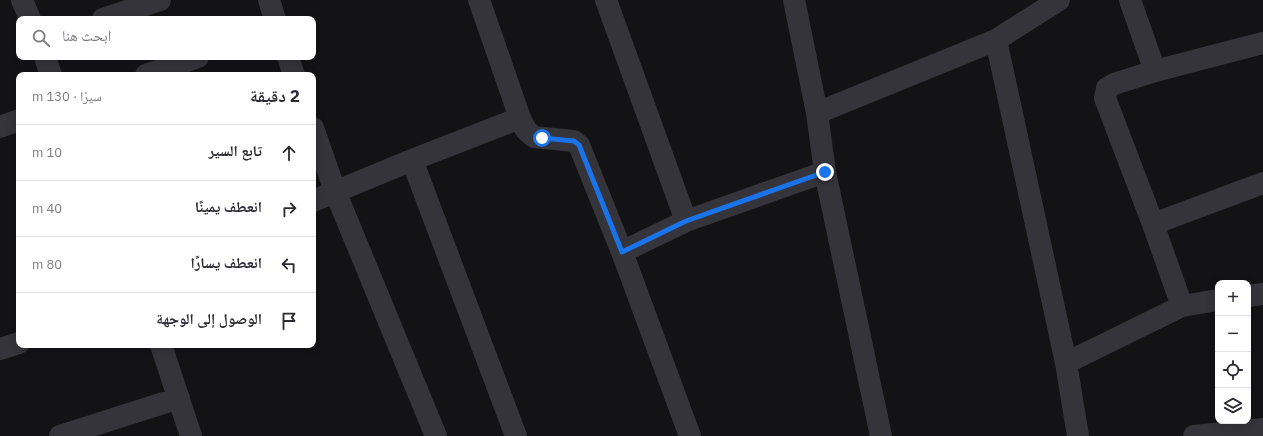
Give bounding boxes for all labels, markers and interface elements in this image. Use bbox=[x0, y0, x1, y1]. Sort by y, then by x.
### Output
search box bbox=[16, 16, 316, 60]
text: ابحث هنا bbox=[62, 26, 111, 45]
icon: search bbox=[30, 27, 52, 49]
text: 2 دقيقة bbox=[250, 85, 300, 107]
text: سيرًا · 130 m bbox=[32, 88, 102, 105]
route start bbox=[533, 129, 551, 147]
text: تابع السير bbox=[208, 141, 262, 160]
icon: ahead bbox=[278, 142, 300, 164]
text: 10 m bbox=[32, 144, 62, 161]
route end bbox=[816, 163, 834, 181]
text: انعطف يمينًا bbox=[195, 197, 262, 216]
icon: right bbox=[278, 198, 300, 220]
text: 40 m bbox=[32, 200, 62, 217]
text: انعطف يسارًا bbox=[190, 253, 262, 272]
icon: left bbox=[278, 254, 300, 276]
text: 80 m bbox=[32, 256, 62, 273]
map controls bbox=[1215, 280, 1251, 424]
button: + bbox=[1215, 280, 1251, 316]
text: الوصول إلى الوجهة bbox=[156, 309, 262, 328]
icon: arrive bbox=[278, 310, 300, 332]
button: − bbox=[1215, 316, 1251, 352]
button: locate bbox=[1215, 352, 1251, 388]
button: layers bbox=[1215, 388, 1251, 424]

